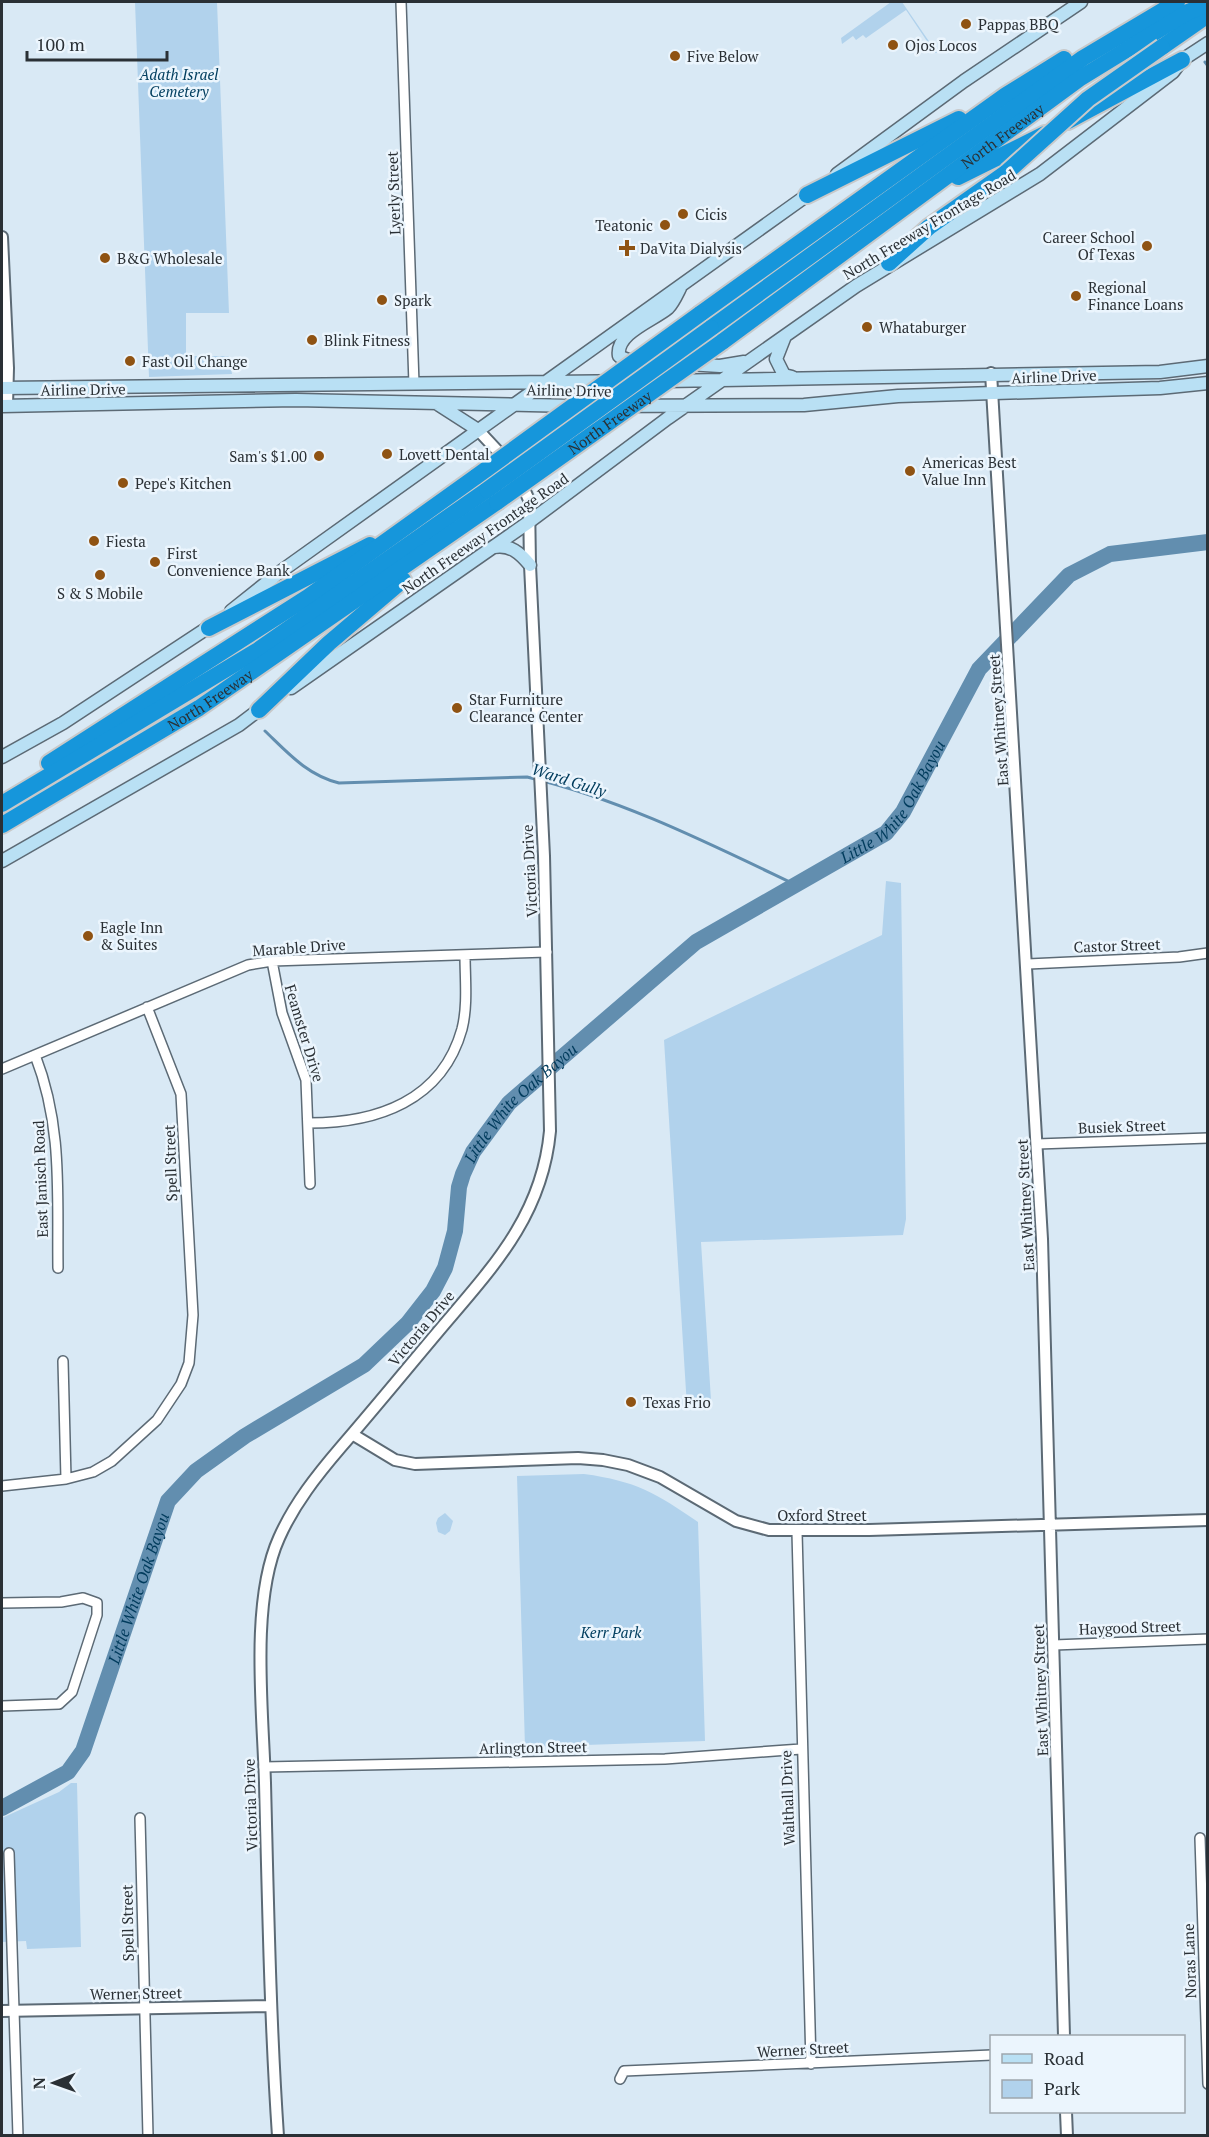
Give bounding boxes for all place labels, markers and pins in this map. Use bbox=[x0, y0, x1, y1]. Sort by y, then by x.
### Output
place label: Pappas BBQ bbox=[978, 14, 1060, 34]
marker: Pappas BBQ bbox=[959, 17, 973, 31]
place label: Ojos Locos bbox=[905, 35, 977, 55]
marker: Ojos Locos bbox=[886, 38, 900, 52]
place label: Five Below bbox=[687, 46, 760, 66]
marker: Five Below bbox=[668, 49, 682, 63]
place label: Cicis bbox=[695, 204, 727, 224]
marker: Cicis bbox=[676, 207, 690, 221]
place label: Teatonic bbox=[595, 215, 653, 235]
marker: Teatonic bbox=[658, 218, 672, 232]
place label: Career School Of Texas bbox=[1043, 227, 1135, 264]
place label: DaVita Dialysis bbox=[640, 238, 742, 258]
marker: DaVita Dialysis bbox=[618, 239, 636, 257]
marker: Career School Of Texas bbox=[1140, 239, 1154, 253]
place label: B&G Wholesale bbox=[117, 248, 223, 268]
marker: B&G Wholesale bbox=[98, 251, 112, 265]
place label: Regional Finance Loans bbox=[1088, 277, 1184, 314]
marker: Regional Finance Loans bbox=[1069, 289, 1083, 303]
place label: Spark bbox=[394, 290, 432, 310]
marker: Spark bbox=[375, 293, 389, 307]
place label: Whataburger bbox=[879, 317, 967, 337]
marker: Whataburger bbox=[860, 320, 874, 334]
place label: Blink Fitness bbox=[324, 330, 410, 350]
marker: Blink Fitness bbox=[305, 333, 319, 347]
place label: Fast Oil Change bbox=[142, 351, 248, 371]
marker: Fast Oil Change bbox=[123, 354, 137, 368]
place label: Lovett Dental bbox=[399, 444, 490, 464]
place label: Sam's $1.00 bbox=[229, 446, 307, 466]
marker: Lovett Dental bbox=[380, 447, 394, 461]
marker: Sam's $1.00 bbox=[312, 449, 326, 463]
place label: Americas Best Value Inn bbox=[922, 452, 1017, 489]
marker: Americas Best Value Inn bbox=[903, 464, 917, 478]
place label: Pepe's Kitchen bbox=[135, 473, 232, 493]
marker: Pepe's Kitchen bbox=[116, 476, 130, 490]
place label: Fiesta bbox=[106, 531, 146, 551]
marker: Fiesta bbox=[87, 534, 101, 548]
place label: First Convenience Bank bbox=[167, 543, 290, 580]
marker: First Convenience Bank bbox=[148, 555, 162, 569]
marker: S & S Mobile bbox=[93, 568, 107, 582]
place label: S & S Mobile bbox=[57, 583, 143, 603]
place label: Star Furniture Clearance Center bbox=[469, 689, 583, 726]
marker: Star Furniture Clearance Center bbox=[450, 701, 464, 715]
place label: Eagle Inn & Suites bbox=[100, 917, 163, 954]
marker: Eagle Inn & Suites bbox=[81, 929, 95, 943]
place label: Texas Frio bbox=[643, 1392, 711, 1412]
marker: Texas Frio bbox=[624, 1395, 638, 1409]

